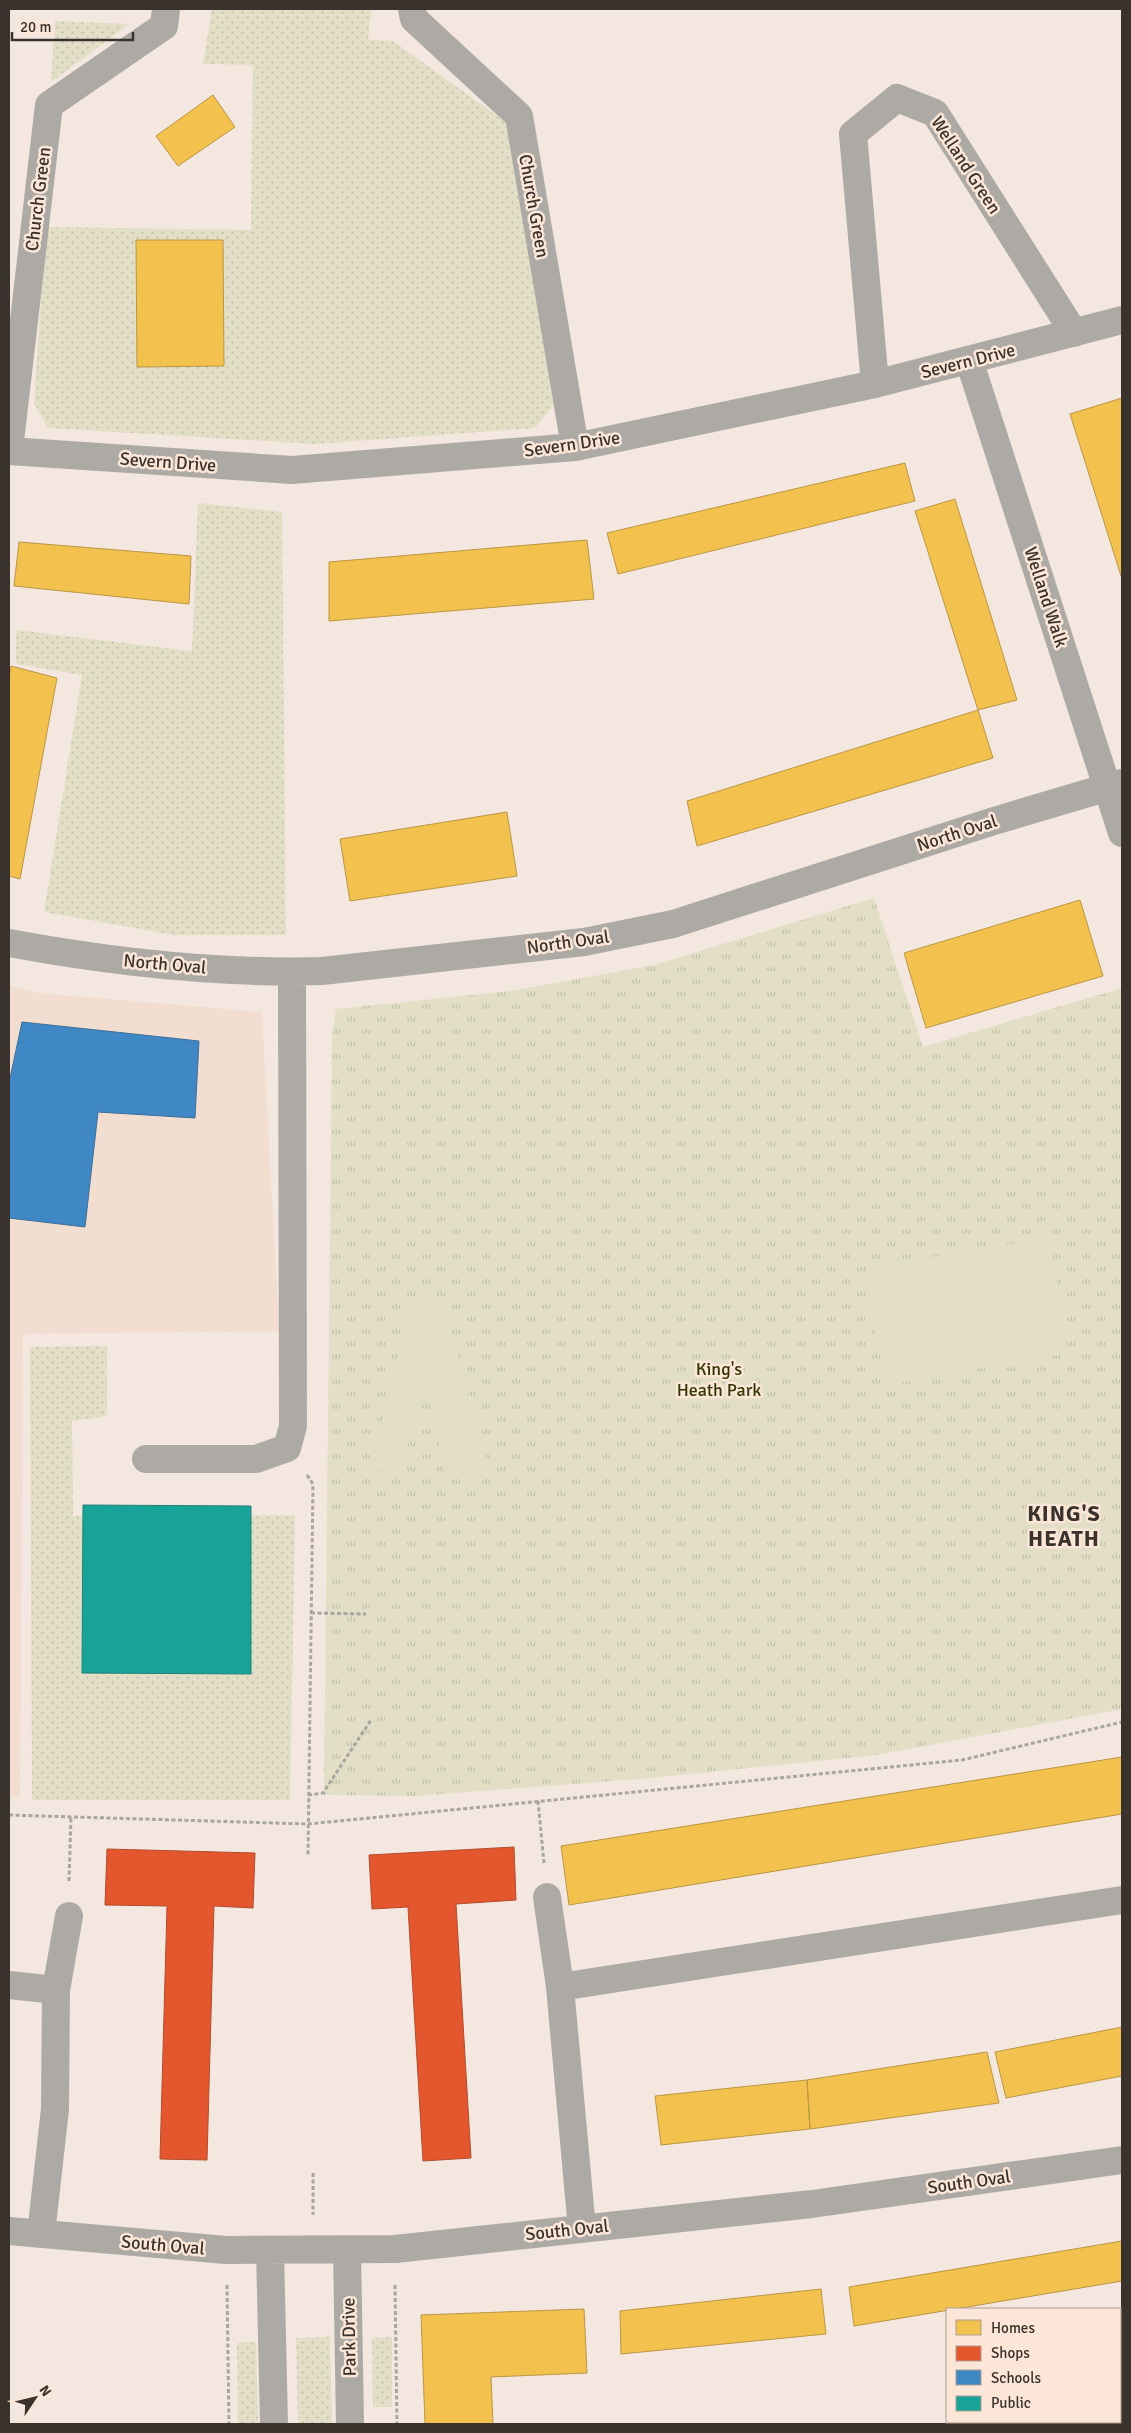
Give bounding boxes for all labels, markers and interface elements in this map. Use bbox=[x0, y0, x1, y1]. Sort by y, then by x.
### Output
scale bar bbox=[12, 10, 134, 42]
text: 20 m bbox=[20, 18, 51, 36]
street label: Welland Green bbox=[926, 112, 1006, 218]
street label: Church Green bbox=[21, 146, 55, 252]
street label: Church Green bbox=[514, 153, 554, 259]
street label: Severn Drive bbox=[919, 339, 1017, 383]
street label: Severn Drive bbox=[523, 426, 621, 462]
street label: Severn Drive bbox=[119, 448, 217, 476]
street label: Welland Walk bbox=[1019, 544, 1073, 650]
street label: North Oval bbox=[914, 810, 1000, 856]
street label: North Oval bbox=[525, 925, 611, 959]
street label: North Oval bbox=[123, 949, 207, 979]
park label: King's Heath Park bbox=[677, 1358, 761, 1401]
district label: KING'S HEATH bbox=[1027, 1500, 1101, 1552]
street label: South Oval bbox=[926, 2165, 1012, 2199]
street label: South Oval bbox=[524, 2215, 610, 2245]
street label: South Oval bbox=[120, 2230, 206, 2260]
street label: Park Drive bbox=[337, 2297, 361, 2377]
legend bbox=[946, 2308, 1121, 2423]
text: Homes bbox=[991, 2319, 1035, 2337]
text: Shops bbox=[991, 2344, 1030, 2362]
text: Schools bbox=[991, 2369, 1042, 2387]
north arrow bbox=[10, 2373, 60, 2423]
text: N bbox=[35, 2382, 55, 2400]
text: Public bbox=[991, 2394, 1031, 2412]

